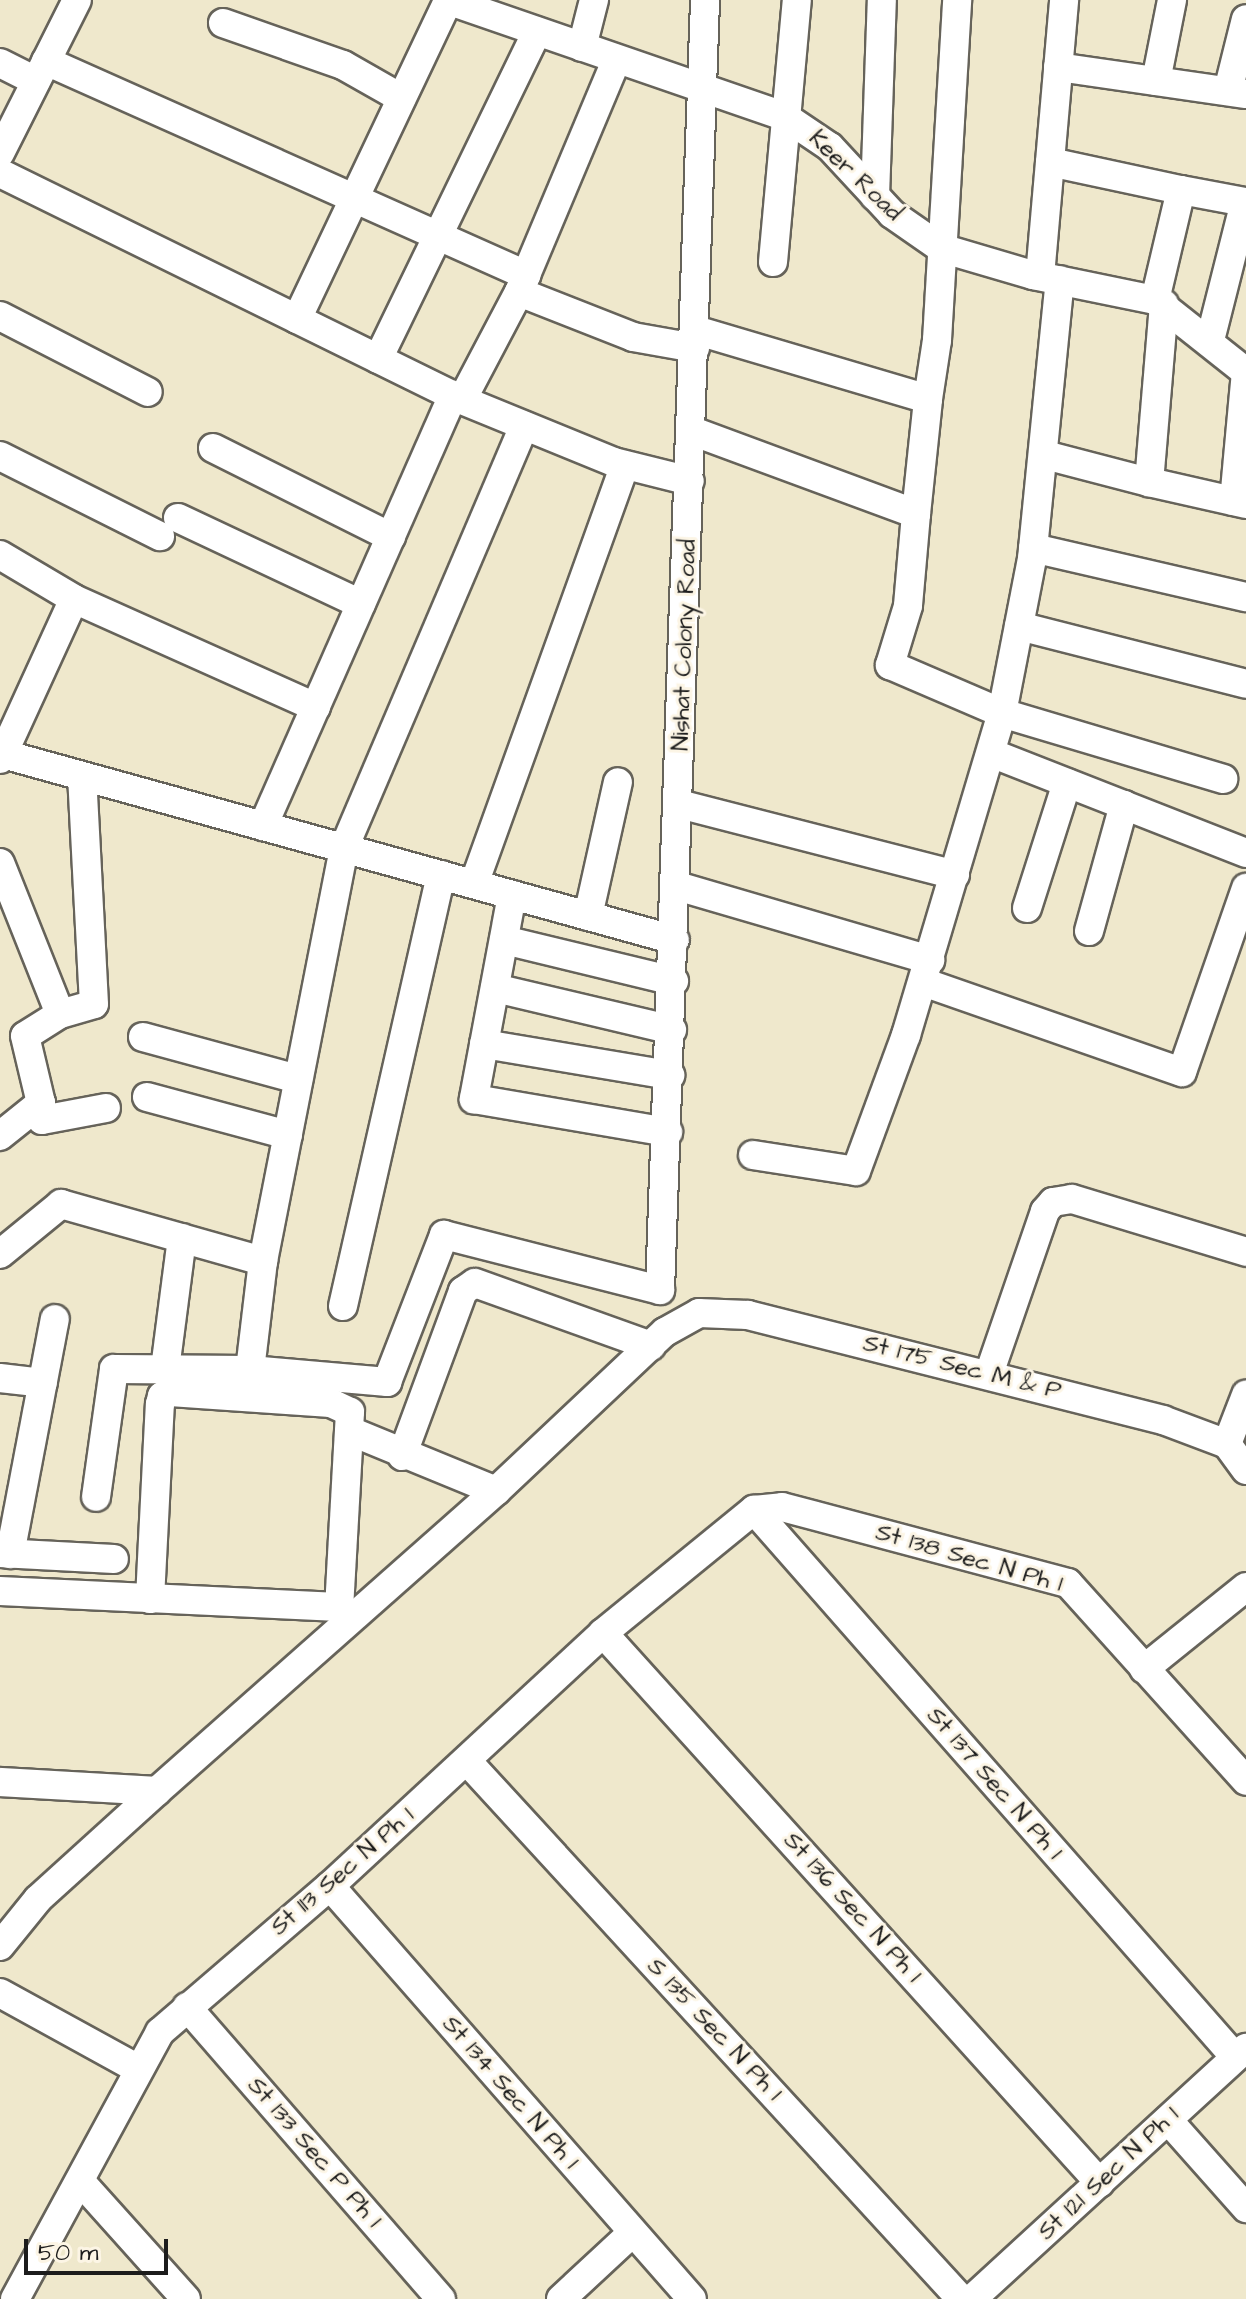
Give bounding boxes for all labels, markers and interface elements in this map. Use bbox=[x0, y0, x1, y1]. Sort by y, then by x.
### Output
street label: Keer Road bbox=[802, 124, 908, 228]
street label: Nishat Colony Road bbox=[667, 539, 703, 751]
street label: St 175 Sec M & P bbox=[860, 1329, 1064, 1407]
street label: St 138 Sec N Ph 1 bbox=[872, 1519, 1066, 1599]
street label: St 137 Sec N Ph 1 bbox=[920, 1702, 1068, 1866]
street label: St 113 Sec N Ph 1 bbox=[265, 1802, 421, 1942]
street label: St 136 Sec N Ph 1 bbox=[777, 1827, 927, 1989]
street label: S 135 Sec N Ph 1 bbox=[641, 1953, 787, 2107]
street label: St 134 Sec N Ph 1 bbox=[436, 2010, 584, 2176]
street label: St 133 Sec P Ph 1 bbox=[241, 2072, 387, 2234]
street label: St 121 Sec N Ph 1 bbox=[1033, 2101, 1185, 2247]
scale bar bbox=[28, 2223, 172, 2273]
text: 50 m bbox=[38, 2236, 98, 2270]

